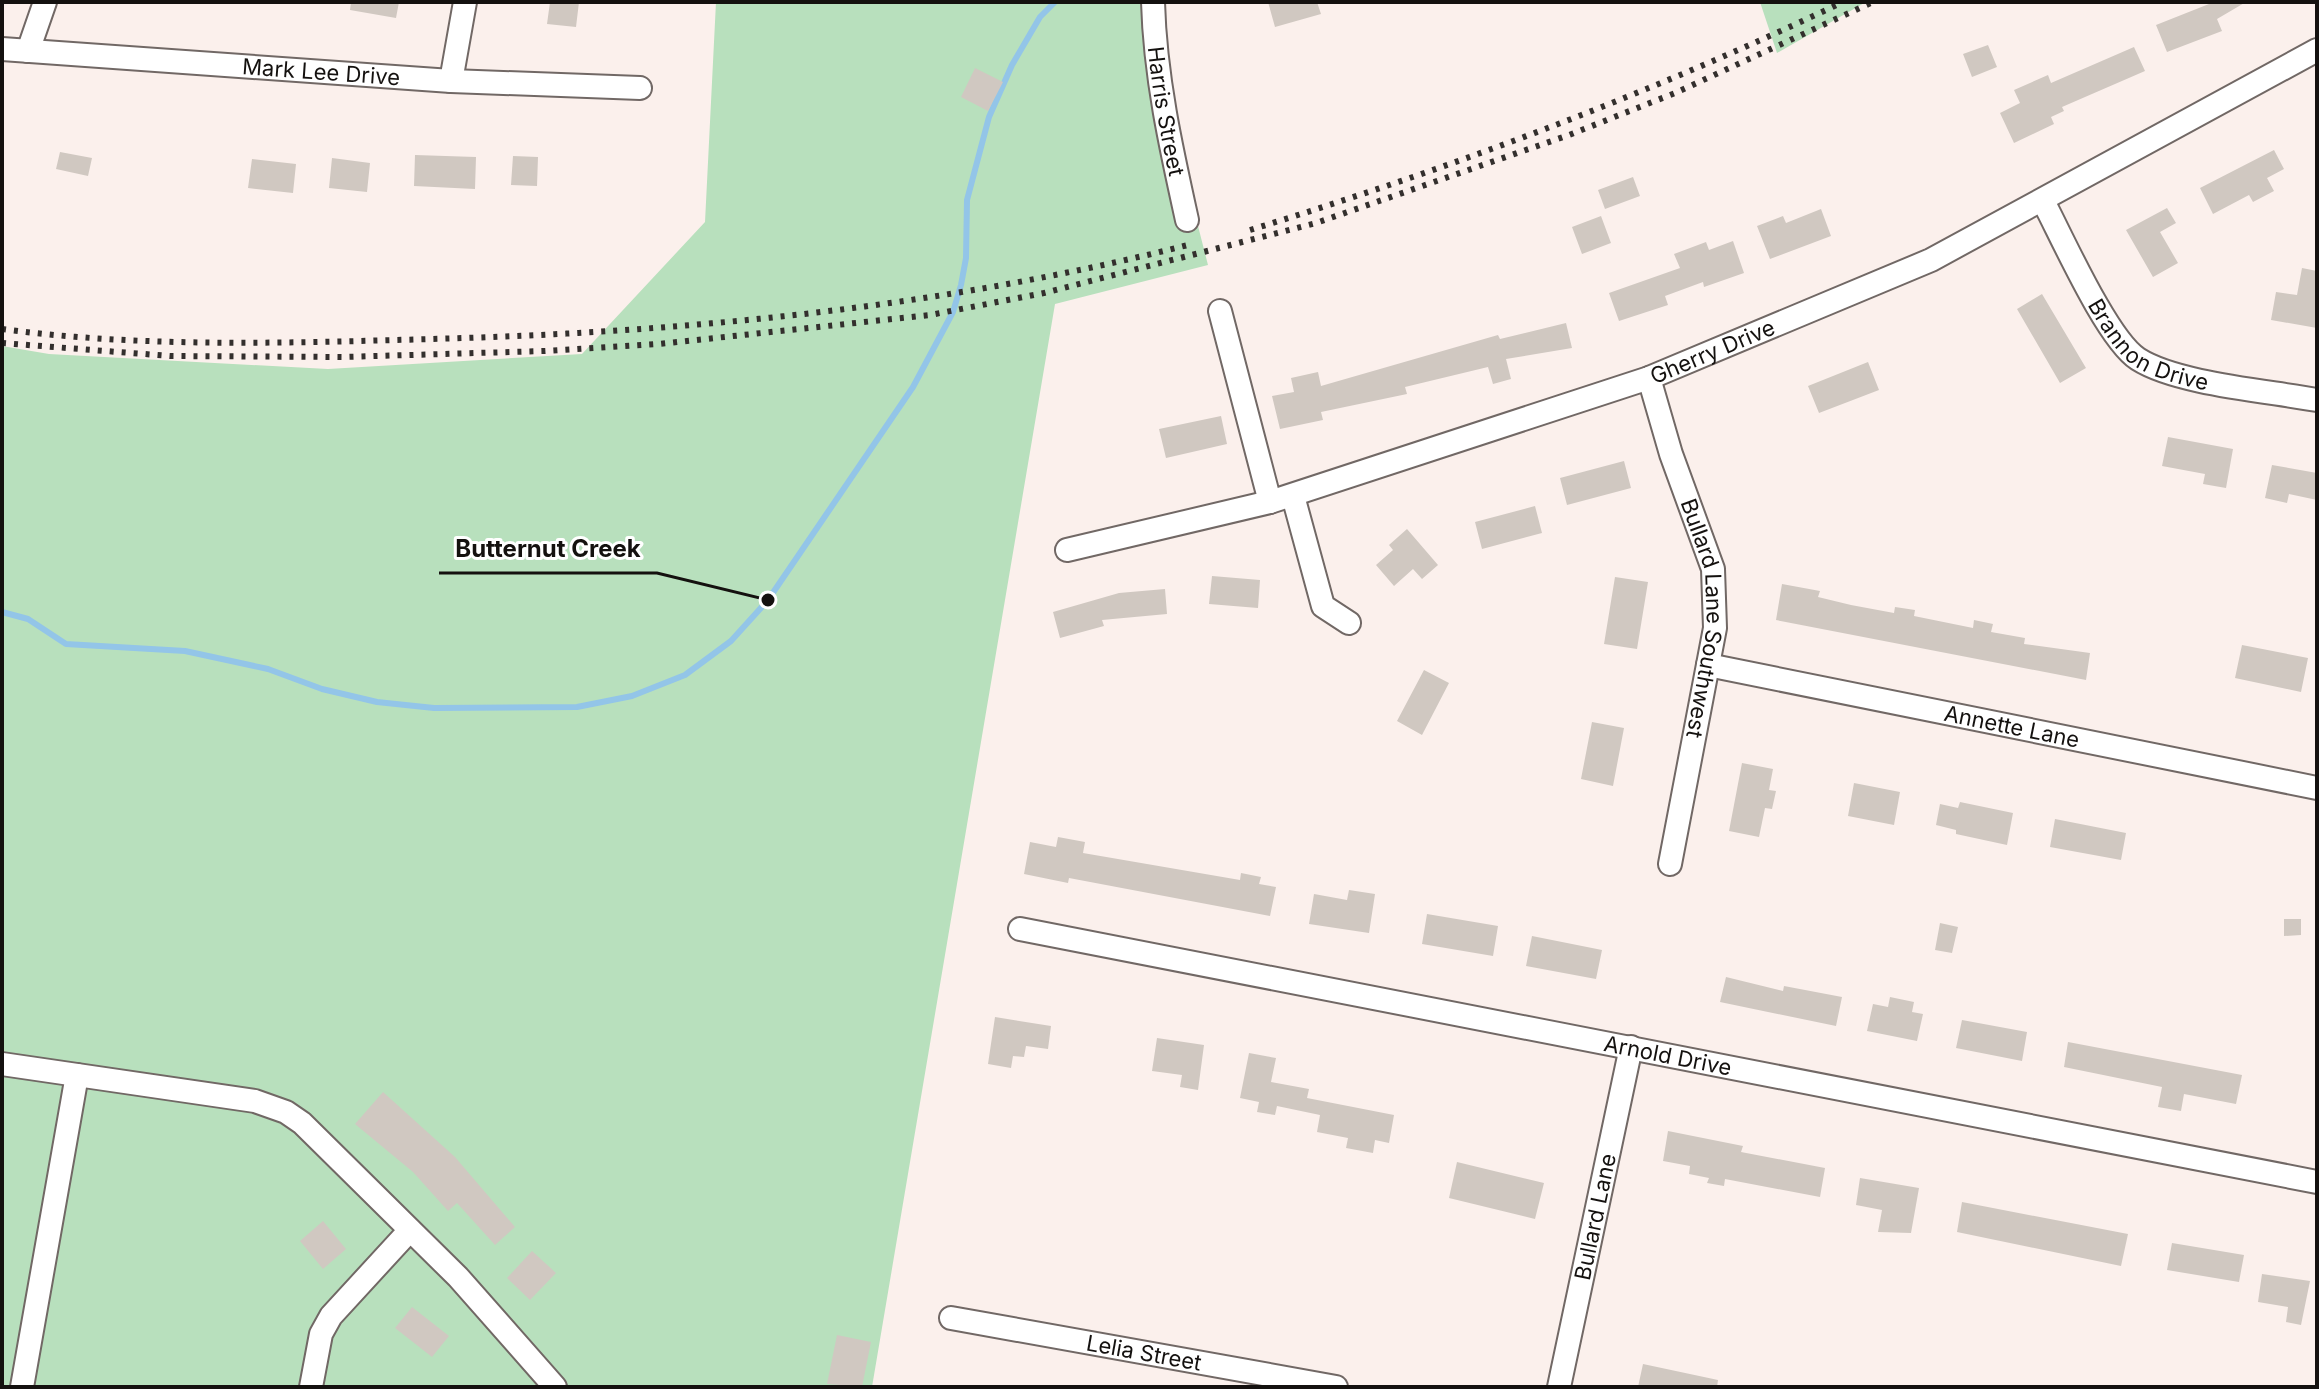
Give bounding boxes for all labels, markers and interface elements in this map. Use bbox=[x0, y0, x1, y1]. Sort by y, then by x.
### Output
street label: Harris Street bbox=[1143, 45, 1190, 178]
street label: Mark Lee Drive bbox=[241, 53, 401, 90]
street label: Brannon Drive bbox=[2083, 294, 2211, 395]
street label: Gherry Drive bbox=[1646, 314, 1779, 389]
street label: Bullard Lane Southwest bbox=[1675, 495, 1728, 740]
callout: Butternut Creek bbox=[439, 525, 657, 573]
text: Butternut Creek bbox=[455, 534, 641, 563]
street label: Annette Lane bbox=[1942, 700, 2082, 753]
street label: Arnold Drive bbox=[1602, 1030, 1734, 1081]
street label: Bullard Lane bbox=[1569, 1151, 1621, 1282]
street label: Lelia Street bbox=[1084, 1329, 1204, 1376]

